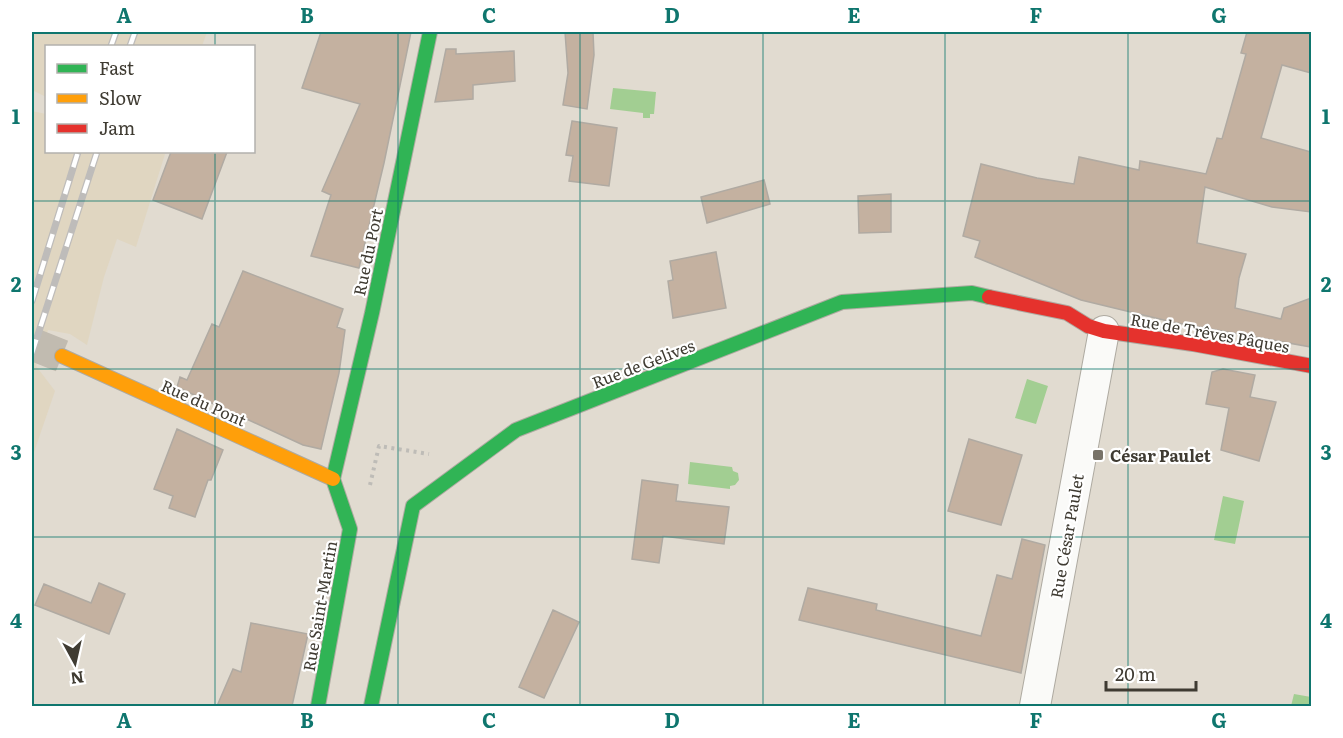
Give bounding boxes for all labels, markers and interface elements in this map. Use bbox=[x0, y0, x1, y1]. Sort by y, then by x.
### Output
text: A bbox=[116, 0, 132, 29]
text: B bbox=[300, 0, 314, 29]
text: C bbox=[482, 0, 496, 29]
text: D bbox=[664, 0, 680, 29]
text: E bbox=[847, 0, 861, 29]
text: F bbox=[1030, 0, 1043, 29]
text: G bbox=[1211, 0, 1227, 29]
legend bbox=[45, 45, 255, 153]
text: Fast bbox=[99, 54, 135, 81]
text: Slow bbox=[99, 84, 142, 111]
text: 1 bbox=[12, 100, 20, 130]
text: 1 bbox=[1322, 100, 1330, 130]
text: Jam bbox=[99, 114, 135, 141]
street label: Rue du Port bbox=[346, 206, 388, 298]
text: 2 bbox=[11, 268, 22, 298]
text: 2 bbox=[1321, 268, 1332, 298]
street label: Rue de Trêves Pâques bbox=[1129, 306, 1291, 358]
street label: Rue de Gelives bbox=[588, 332, 698, 394]
street label: Rue du Pont bbox=[158, 373, 251, 432]
text: 3 bbox=[10, 436, 22, 466]
text: 3 bbox=[1320, 436, 1332, 466]
place label: César Paulet bbox=[1110, 443, 1211, 467]
marker: César Paulet bbox=[1091, 448, 1105, 462]
street label: Rue César Paulet bbox=[1043, 471, 1089, 600]
street label: Rue Saint-Martin bbox=[296, 538, 342, 673]
text: 4 bbox=[10, 604, 22, 634]
text: 4 bbox=[1320, 604, 1332, 634]
north arrow bbox=[45, 633, 105, 693]
scale bar bbox=[1106, 654, 1196, 692]
text: 20 m bbox=[1115, 660, 1156, 687]
text: N bbox=[69, 666, 86, 692]
text: A bbox=[116, 704, 132, 734]
text: B bbox=[300, 704, 314, 734]
text: C bbox=[482, 704, 496, 734]
text: D bbox=[664, 704, 680, 734]
text: E bbox=[847, 704, 861, 734]
text: F bbox=[1030, 704, 1043, 734]
text: G bbox=[1211, 704, 1227, 734]

